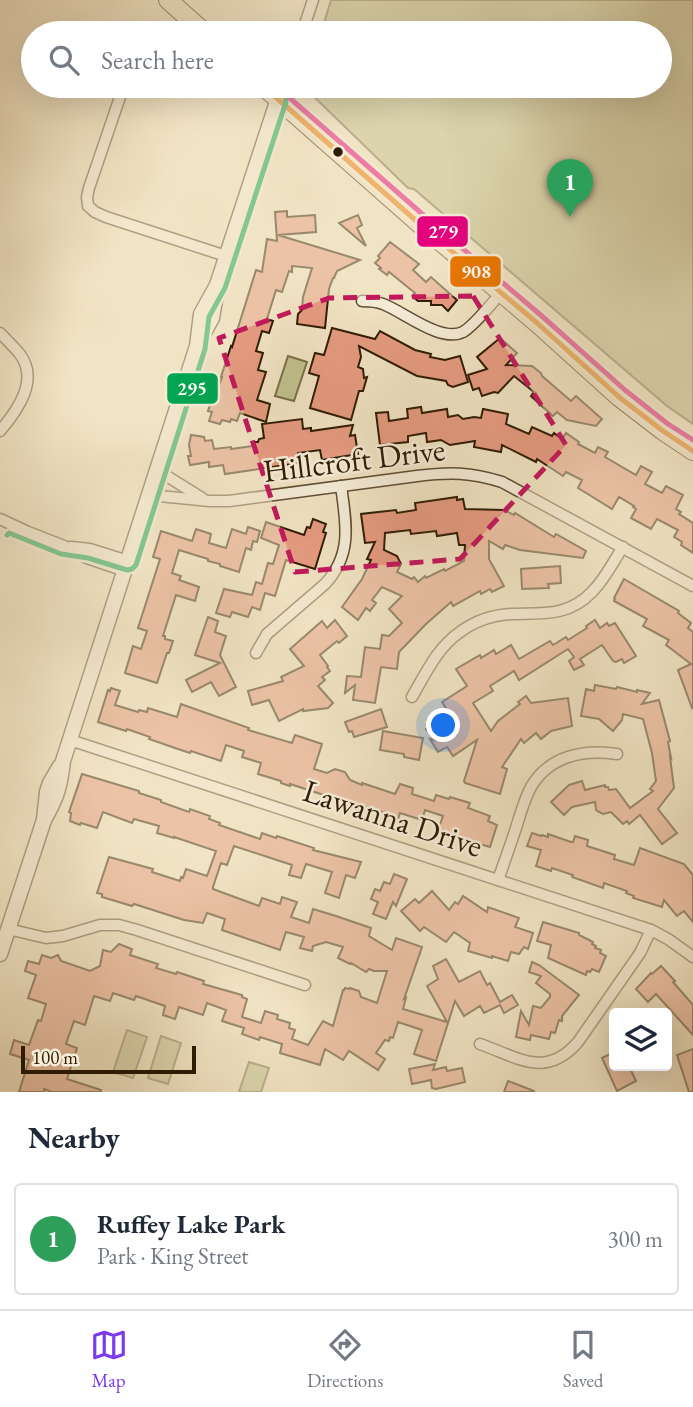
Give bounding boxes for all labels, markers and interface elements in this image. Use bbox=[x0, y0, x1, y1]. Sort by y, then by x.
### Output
search box bbox=[21, 21, 672, 98]
icon: search bbox=[45, 41, 83, 79]
text: Search here bbox=[101, 43, 214, 77]
unlabelled marker bbox=[331, 145, 345, 159]
pin: 1 bbox=[547, 159, 593, 217]
line badge: 279 bbox=[416, 215, 469, 248]
text: 279 bbox=[428, 219, 458, 244]
line badge: 908 bbox=[449, 255, 502, 288]
text: 908 bbox=[461, 259, 491, 284]
line badge: 295 bbox=[166, 372, 219, 405]
text: 295 bbox=[177, 376, 207, 401]
street label: Hillcroft Drive bbox=[261, 428, 447, 492]
your location bbox=[426, 708, 460, 742]
street label: Lawanna Drive bbox=[298, 769, 488, 867]
map controls bbox=[609, 1008, 672, 1071]
button: layers bbox=[609, 1008, 672, 1071]
scale bar bbox=[21, 1043, 196, 1075]
text: 100 m bbox=[32, 1045, 78, 1070]
text: Nearby bbox=[28, 1118, 120, 1157]
text: Ruffey Lake Park bbox=[97, 1207, 286, 1241]
text: 1 bbox=[47, 1224, 59, 1254]
text: 300 m bbox=[607, 1224, 663, 1254]
text: Park · King Street bbox=[97, 1241, 249, 1271]
tab: Map bbox=[90, 1326, 128, 1393]
tab: Directions bbox=[307, 1326, 383, 1393]
tab: Saved bbox=[563, 1326, 603, 1393]

